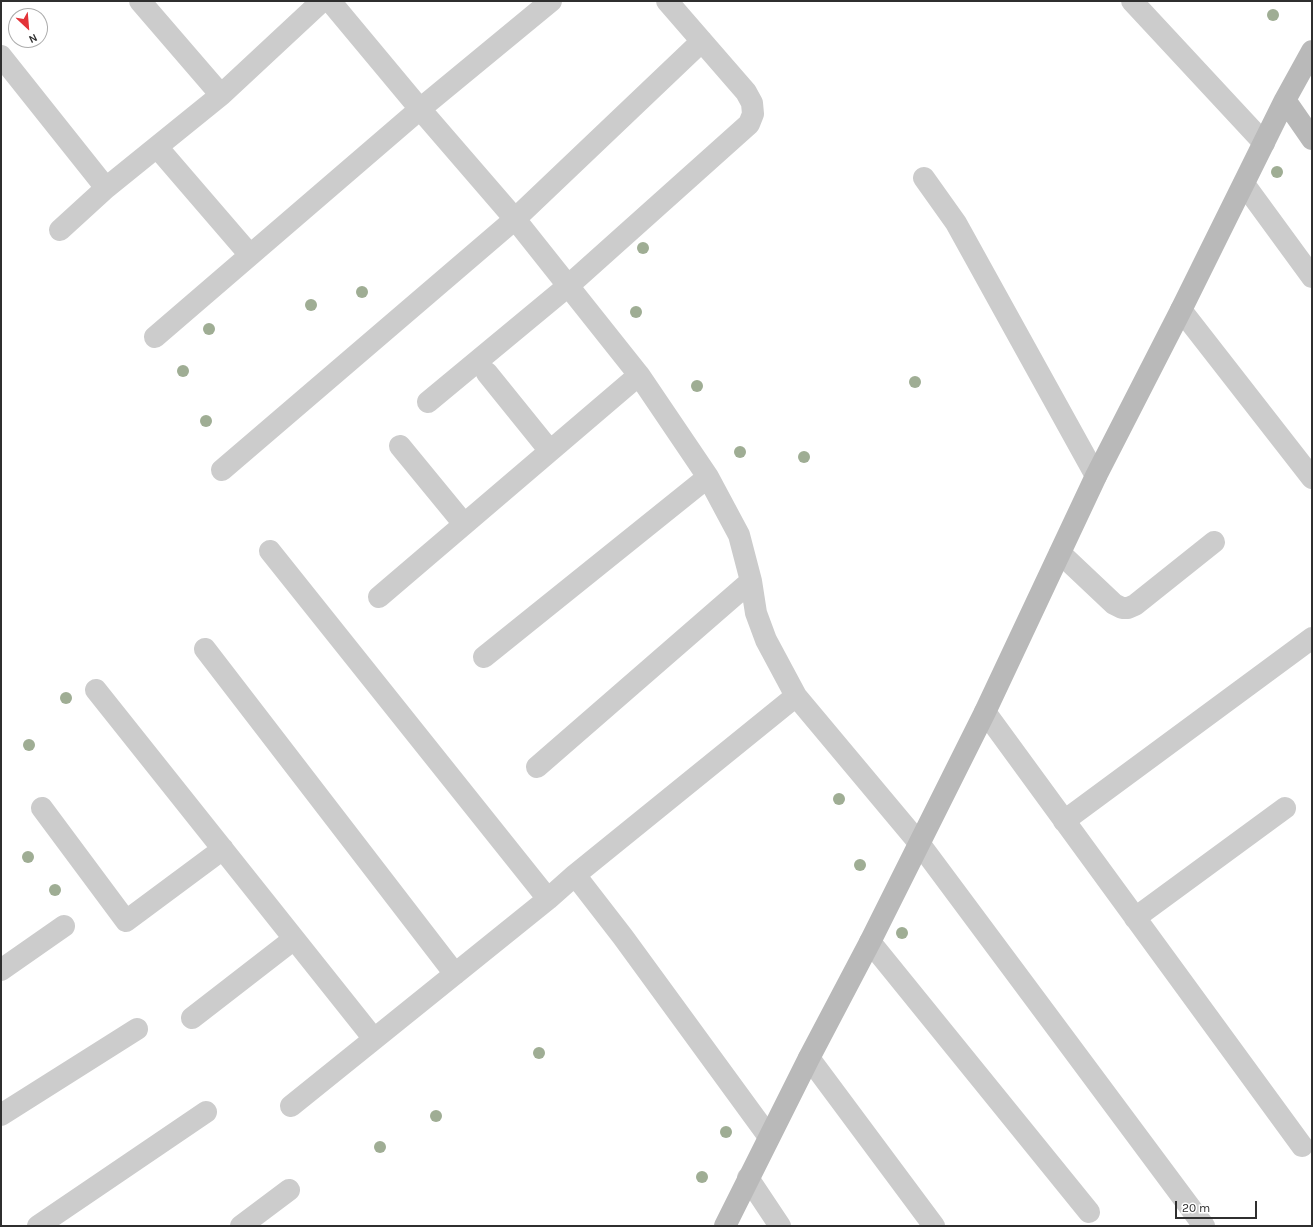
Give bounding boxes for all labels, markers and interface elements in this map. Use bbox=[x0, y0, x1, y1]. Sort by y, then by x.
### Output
north arrow bbox=[8, 8, 48, 48]
text: N bbox=[27, 31, 39, 46]
scale bar bbox=[1177, 1193, 1259, 1219]
text: 20 m bbox=[1182, 1201, 1210, 1215]

